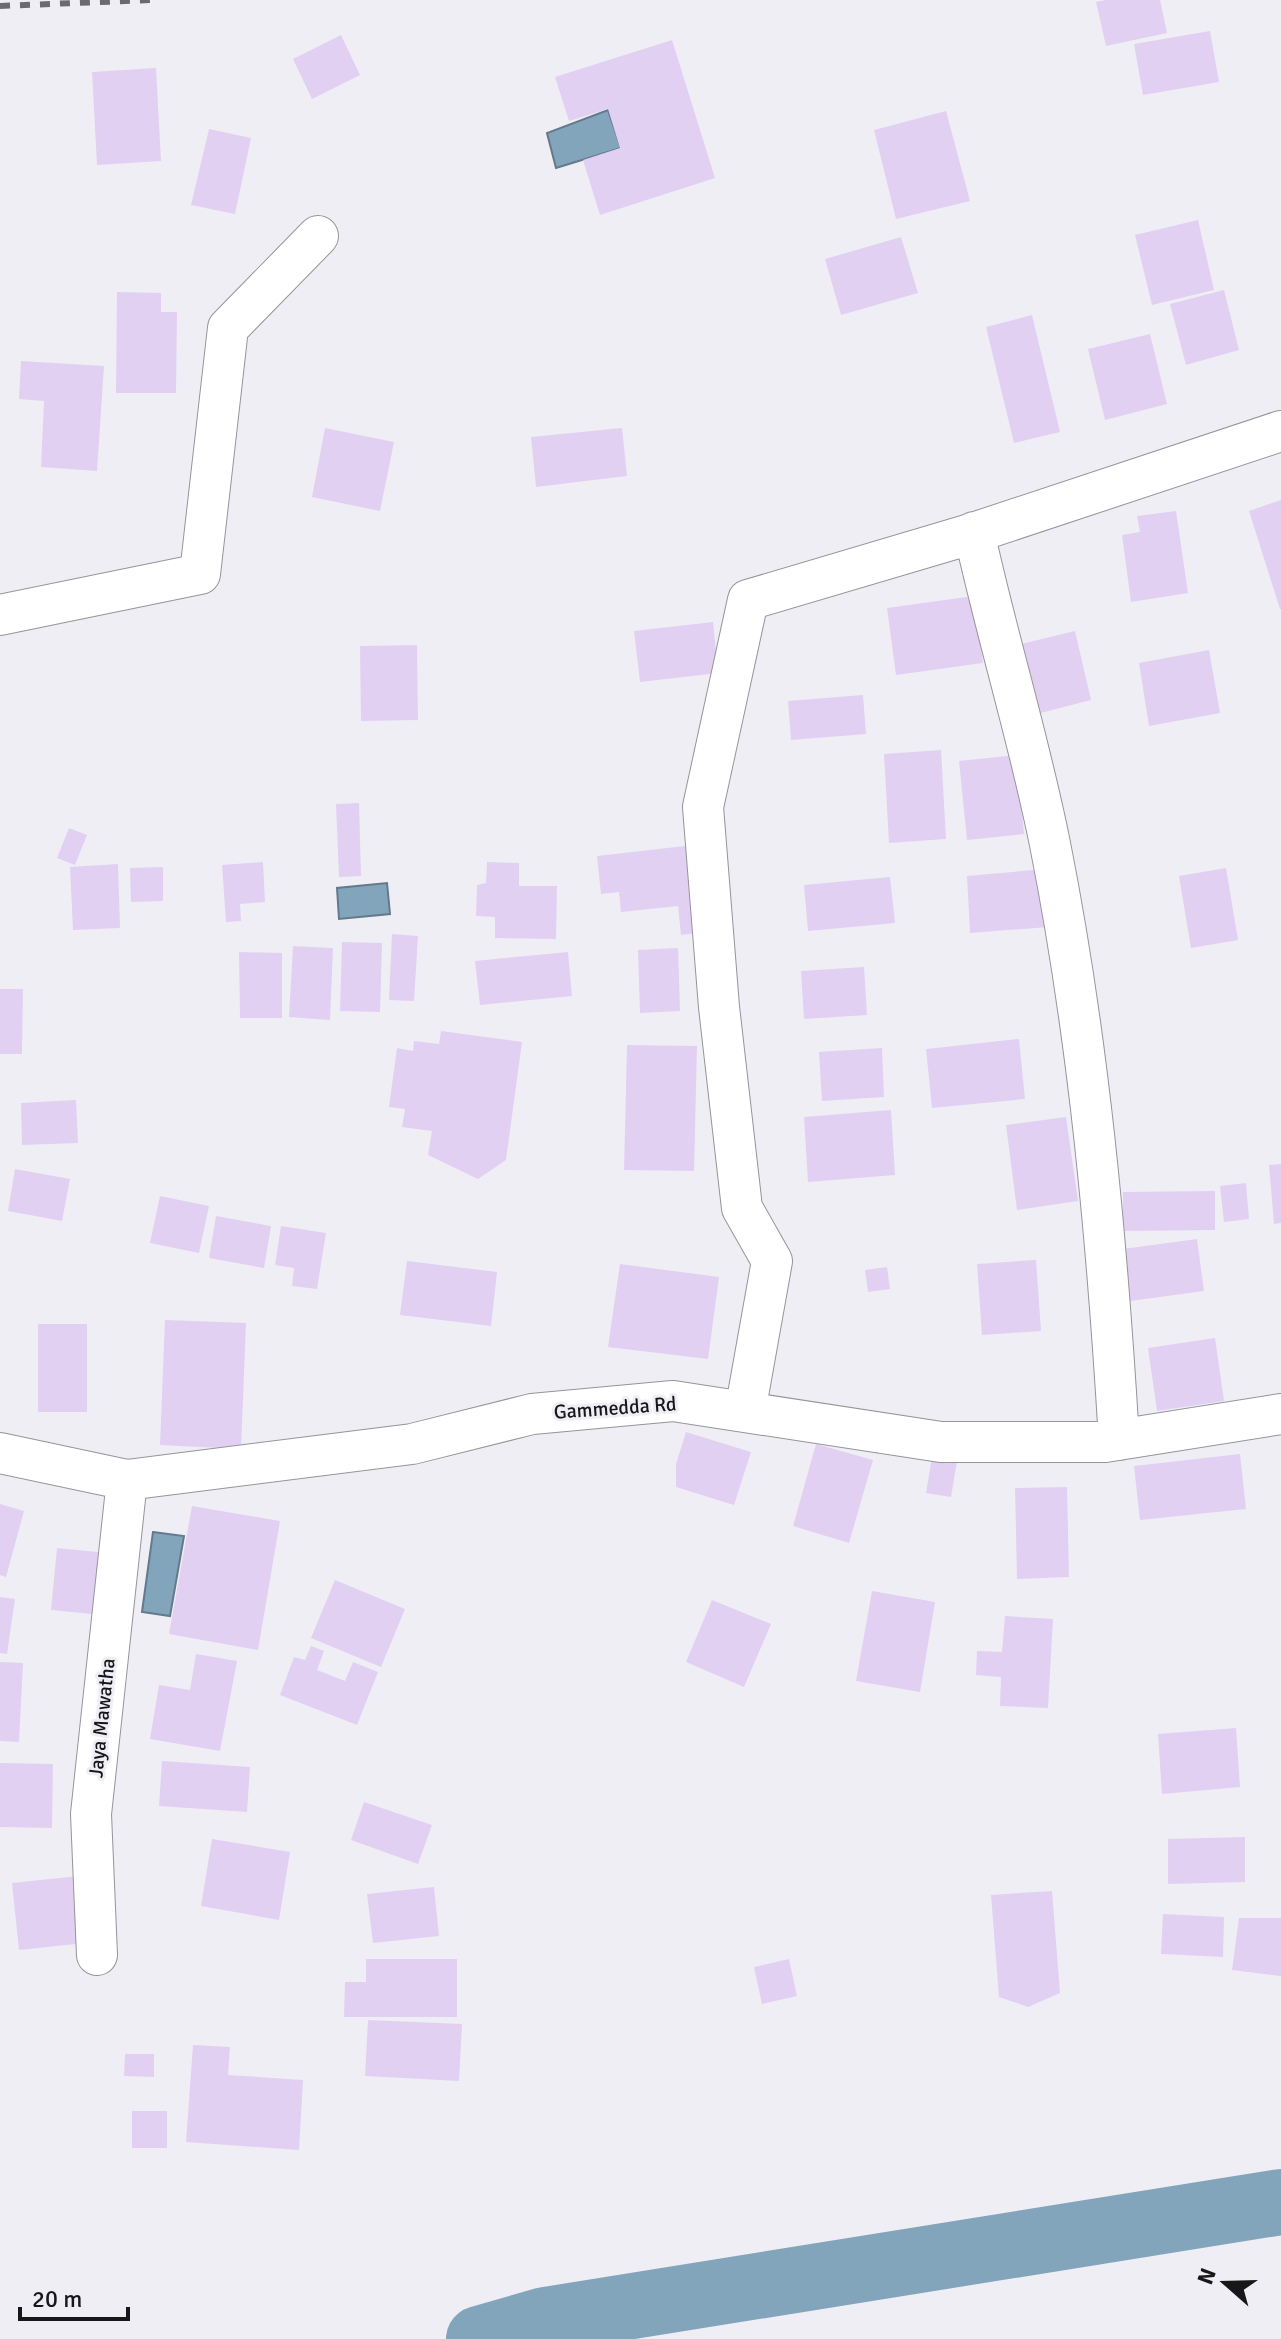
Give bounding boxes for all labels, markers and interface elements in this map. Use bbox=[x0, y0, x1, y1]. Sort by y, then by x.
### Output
street label: Gammedda Rd bbox=[553, 1391, 677, 1425]
street label: Jaya Mawatha bbox=[83, 1657, 121, 1779]
north arrow bbox=[1185, 2243, 1265, 2323]
text: N bbox=[1191, 2265, 1222, 2288]
scale bar bbox=[20, 2271, 128, 2321]
text: 20 m bbox=[32, 2284, 82, 2314]

